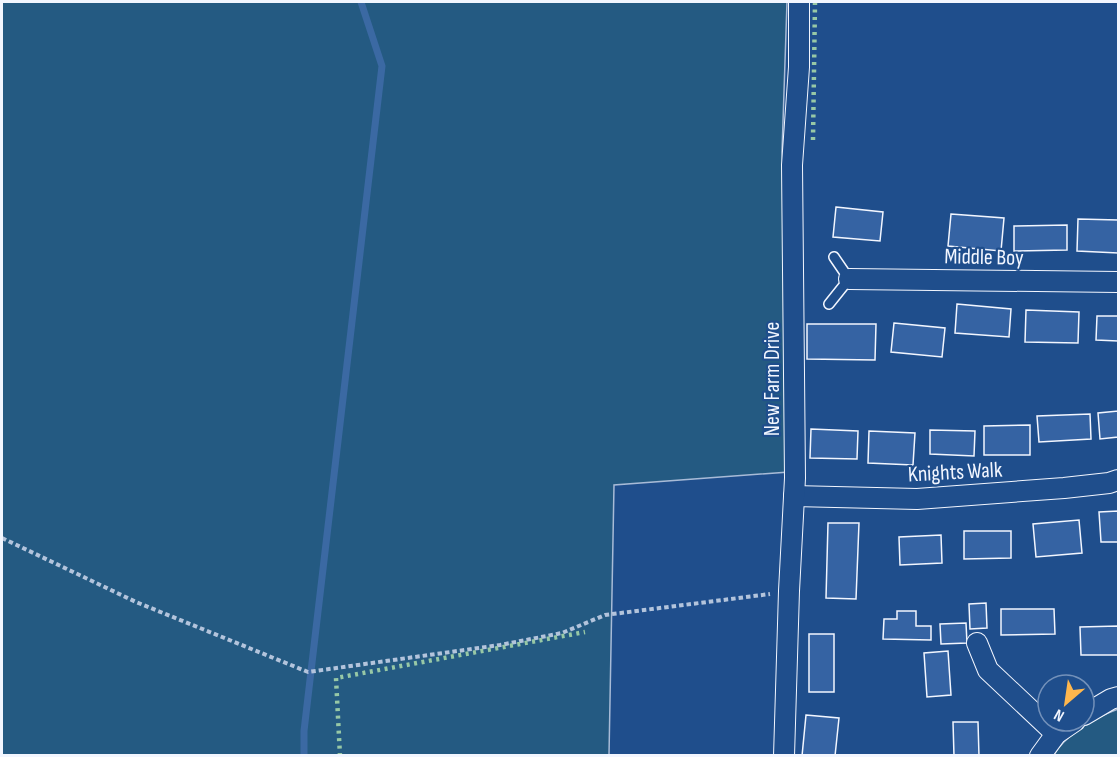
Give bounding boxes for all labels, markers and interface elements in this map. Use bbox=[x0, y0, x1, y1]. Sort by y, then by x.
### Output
street label: Middle Boy bbox=[944, 243, 1024, 272]
street label: New Farm Drive bbox=[759, 322, 786, 436]
street label: Knights Walk bbox=[907, 457, 1003, 488]
north arrow bbox=[1036, 673, 1096, 733]
text: N bbox=[1051, 704, 1068, 725]

